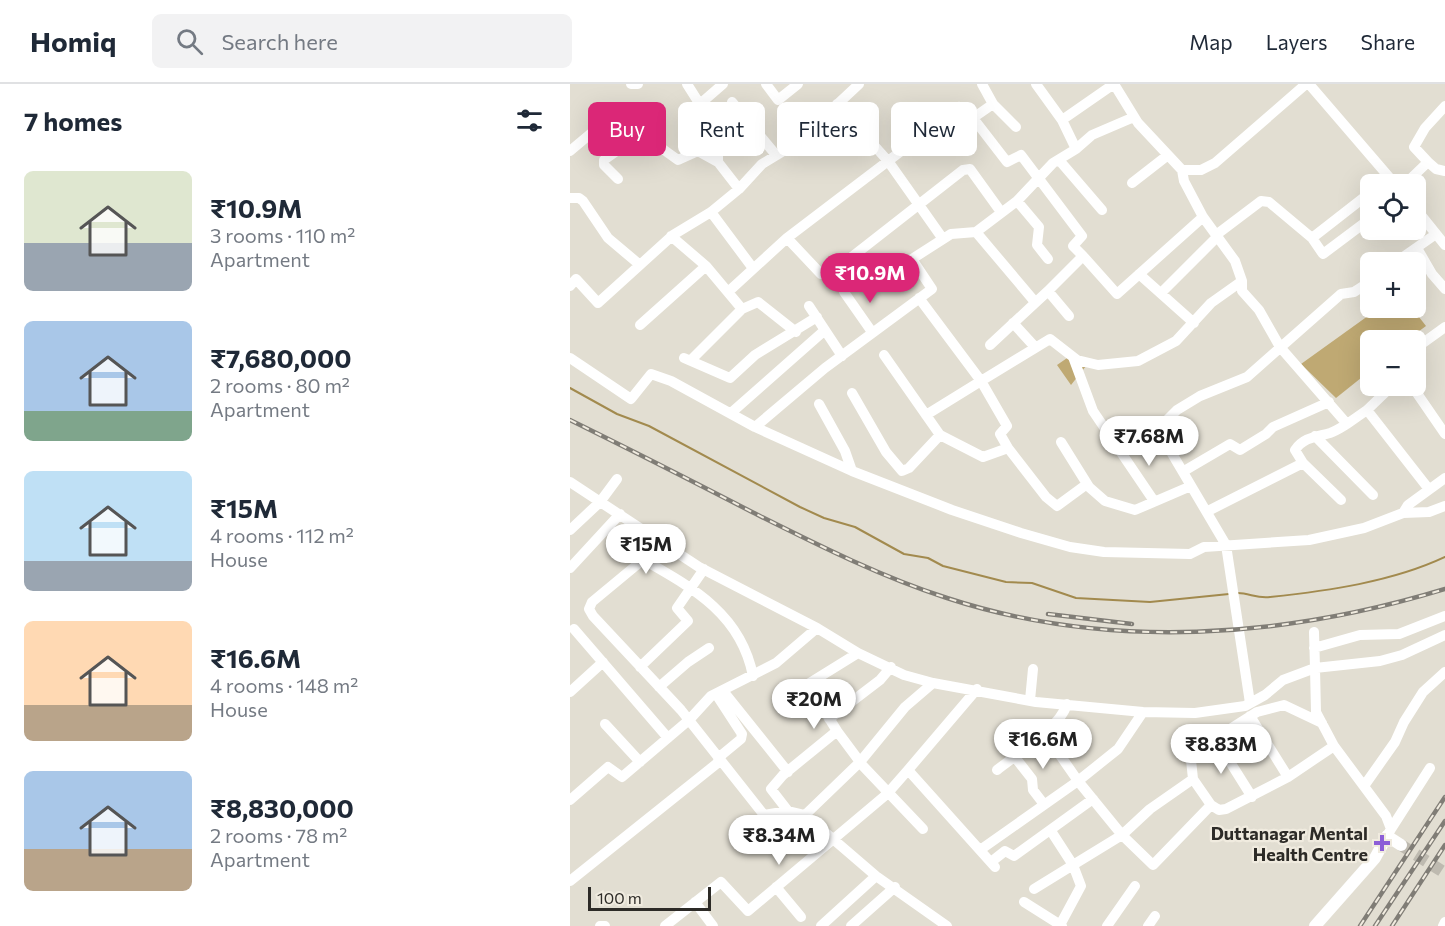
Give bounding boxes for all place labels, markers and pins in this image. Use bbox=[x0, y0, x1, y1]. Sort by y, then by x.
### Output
pin: ₹10.9M bbox=[821, 253, 919, 304]
pin: ₹7.68M bbox=[1100, 416, 1198, 467]
pin: ₹15M bbox=[610, 524, 682, 575]
pin: ₹20M bbox=[778, 679, 850, 730]
pin: ₹16.6M bbox=[994, 719, 1092, 770]
pin: ₹8.83M bbox=[1172, 724, 1270, 775]
pin: ₹8.34M bbox=[730, 815, 828, 866]
place label: Duttanagar Mental Health Centre bbox=[1211, 822, 1368, 865]
marker: Duttanagar Mental Health Centre bbox=[1373, 834, 1391, 852]

